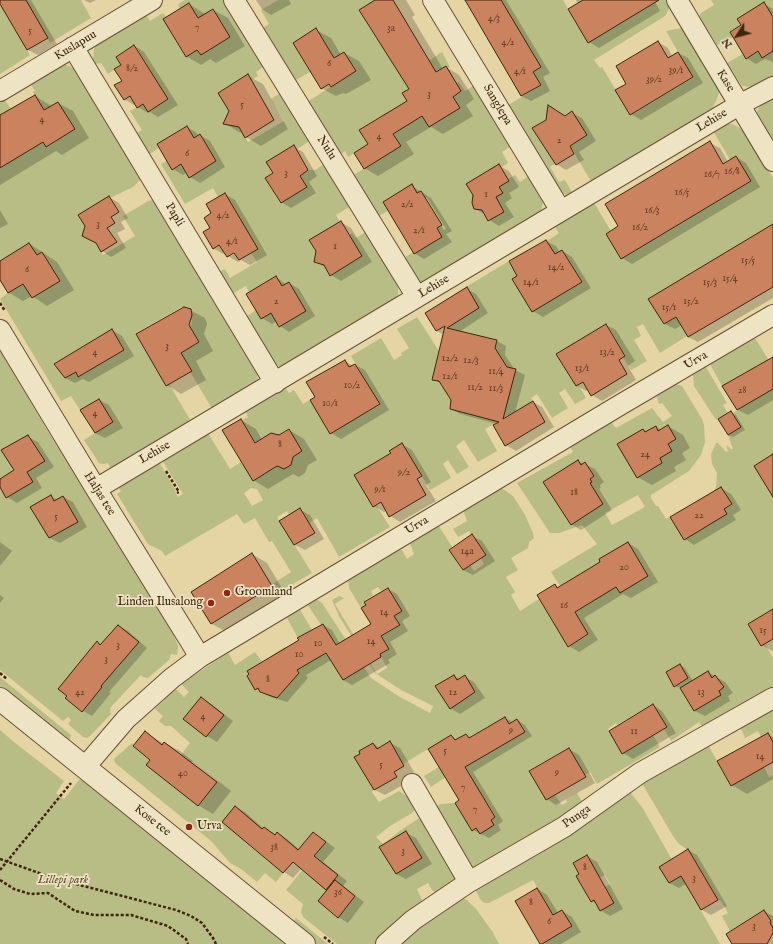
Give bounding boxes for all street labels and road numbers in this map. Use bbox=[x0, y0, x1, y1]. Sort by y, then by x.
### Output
street label: Kuslapuu bbox=[52, 28, 100, 64]
street label: Kase bbox=[713, 67, 737, 95]
street label: Sanglepa bbox=[479, 82, 515, 128]
street label: Lehise bbox=[694, 106, 730, 136]
street label: Nulu bbox=[313, 133, 339, 163]
street label: Papli bbox=[161, 201, 187, 229]
street label: Lehise bbox=[416, 272, 452, 302]
street label: Urva bbox=[682, 349, 710, 373]
street label: Lehise bbox=[137, 438, 173, 468]
street label: Haljas tee bbox=[80, 470, 118, 518]
street label: Urva bbox=[403, 513, 431, 539]
street label: Kose tee bbox=[131, 802, 173, 840]
street label: Punga bbox=[560, 802, 594, 832]

